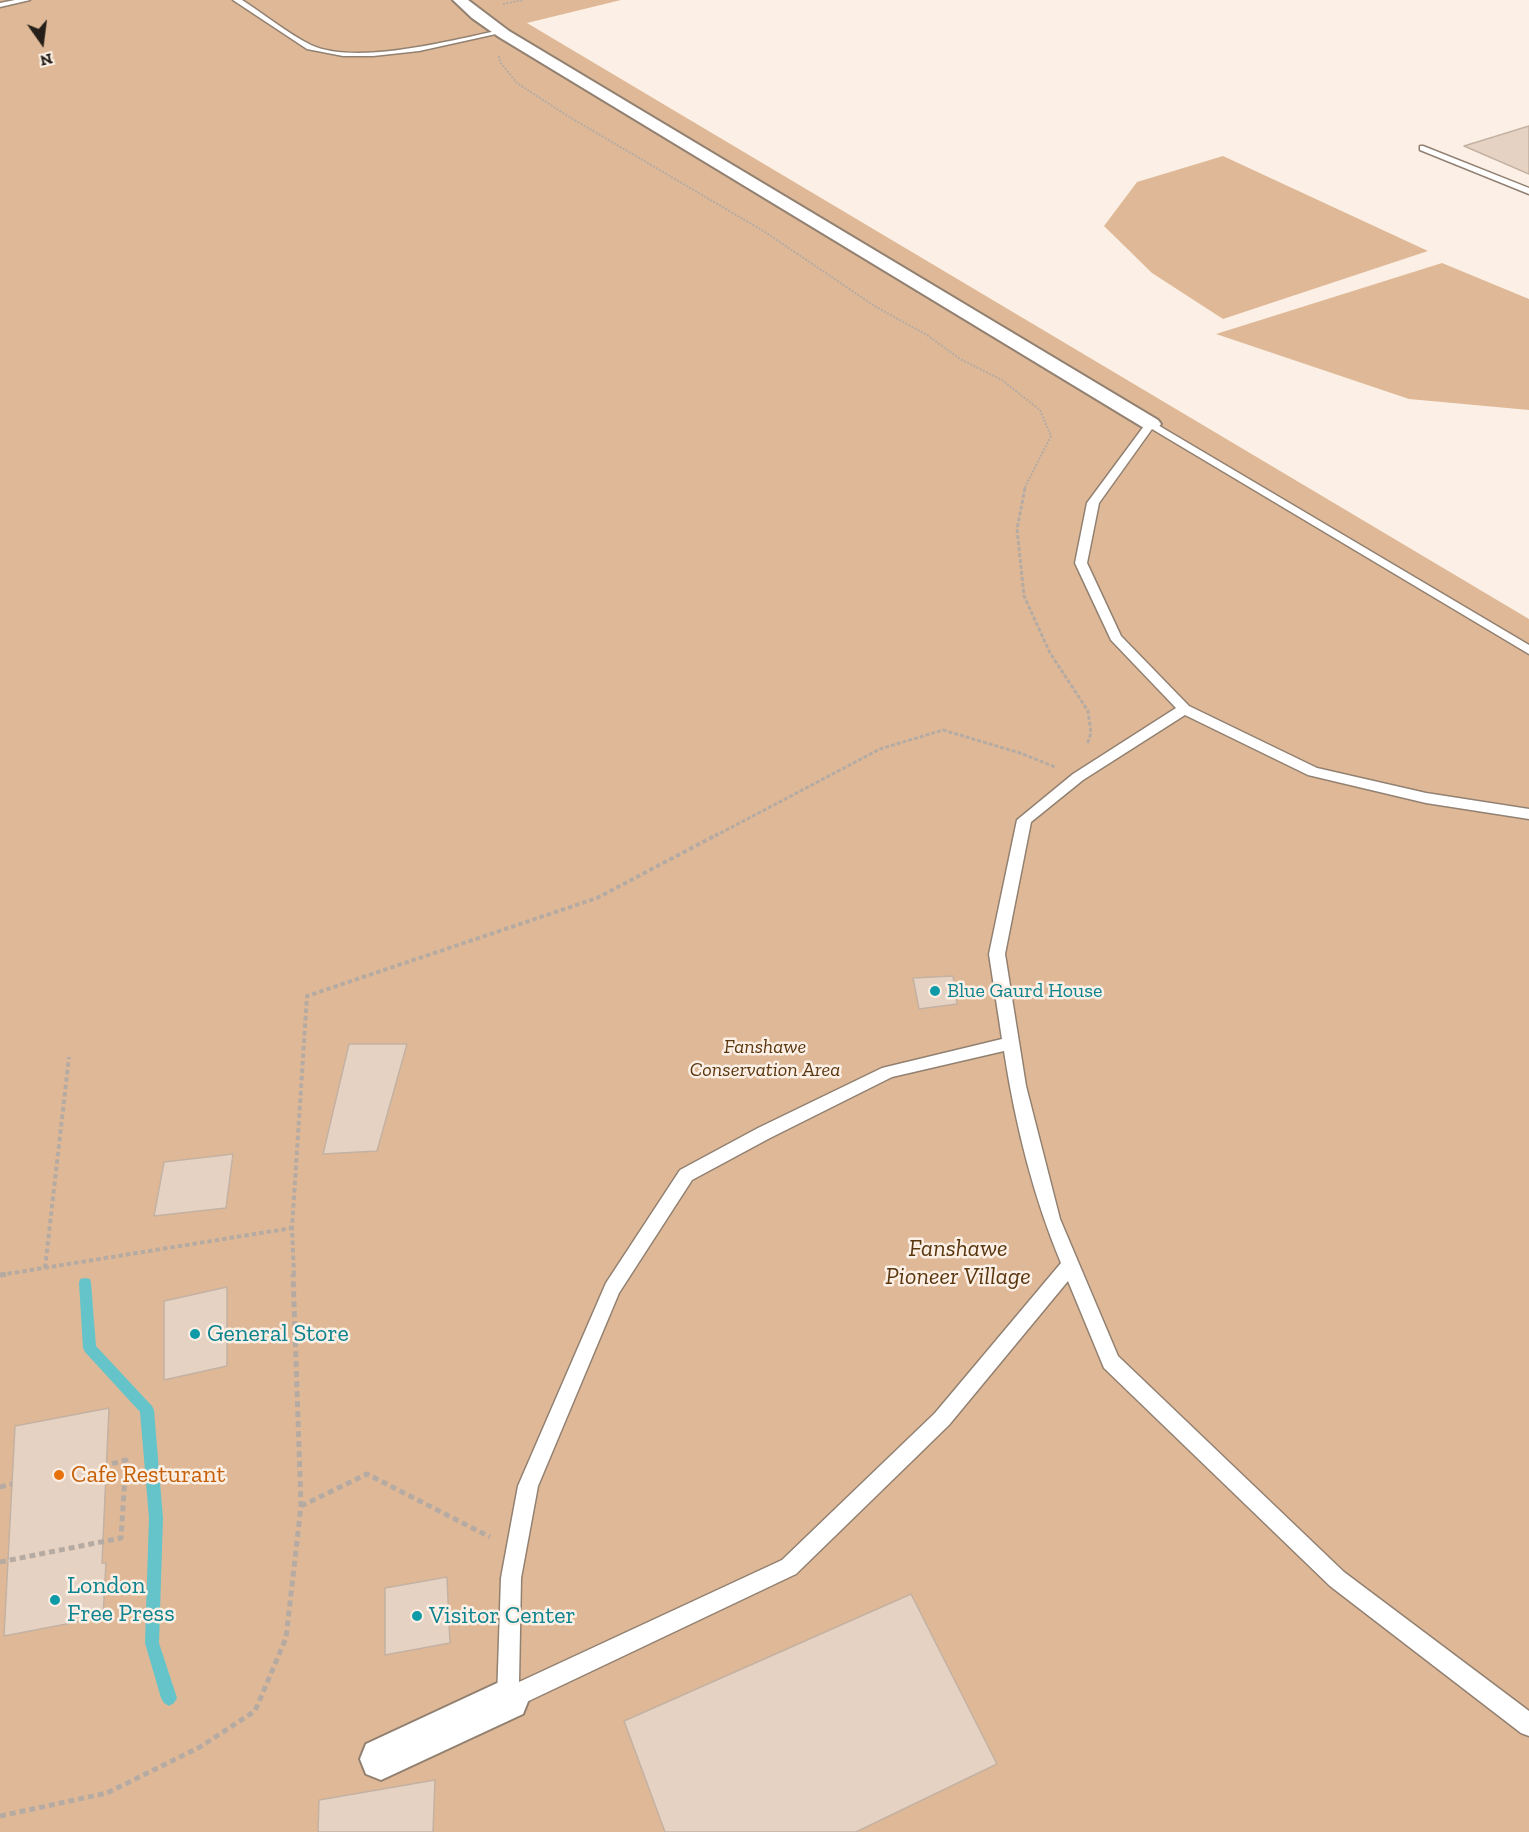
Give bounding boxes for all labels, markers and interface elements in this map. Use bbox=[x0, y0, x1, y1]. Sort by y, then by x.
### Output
north arrow bbox=[12, 12, 72, 72]
text: N bbox=[38, 49, 55, 71]
place label: Blue Gaurd House bbox=[947, 979, 1102, 1003]
marker: Blue Gaurd House bbox=[928, 984, 942, 998]
park label: Fanshawe Conservation Area bbox=[690, 1035, 840, 1082]
park label: Fanshawe Pioneer Village bbox=[885, 1235, 1031, 1291]
place label: General Store bbox=[207, 1320, 349, 1348]
marker: General Store bbox=[188, 1327, 202, 1341]
place label: Cafe Resturant bbox=[71, 1461, 225, 1489]
marker: Cafe Resturant bbox=[52, 1468, 66, 1482]
place label: London Free Press bbox=[67, 1572, 175, 1628]
marker: London Free Press bbox=[48, 1593, 62, 1607]
place label: Visitor Center bbox=[429, 1602, 576, 1630]
marker: Visitor Center bbox=[410, 1609, 424, 1623]

